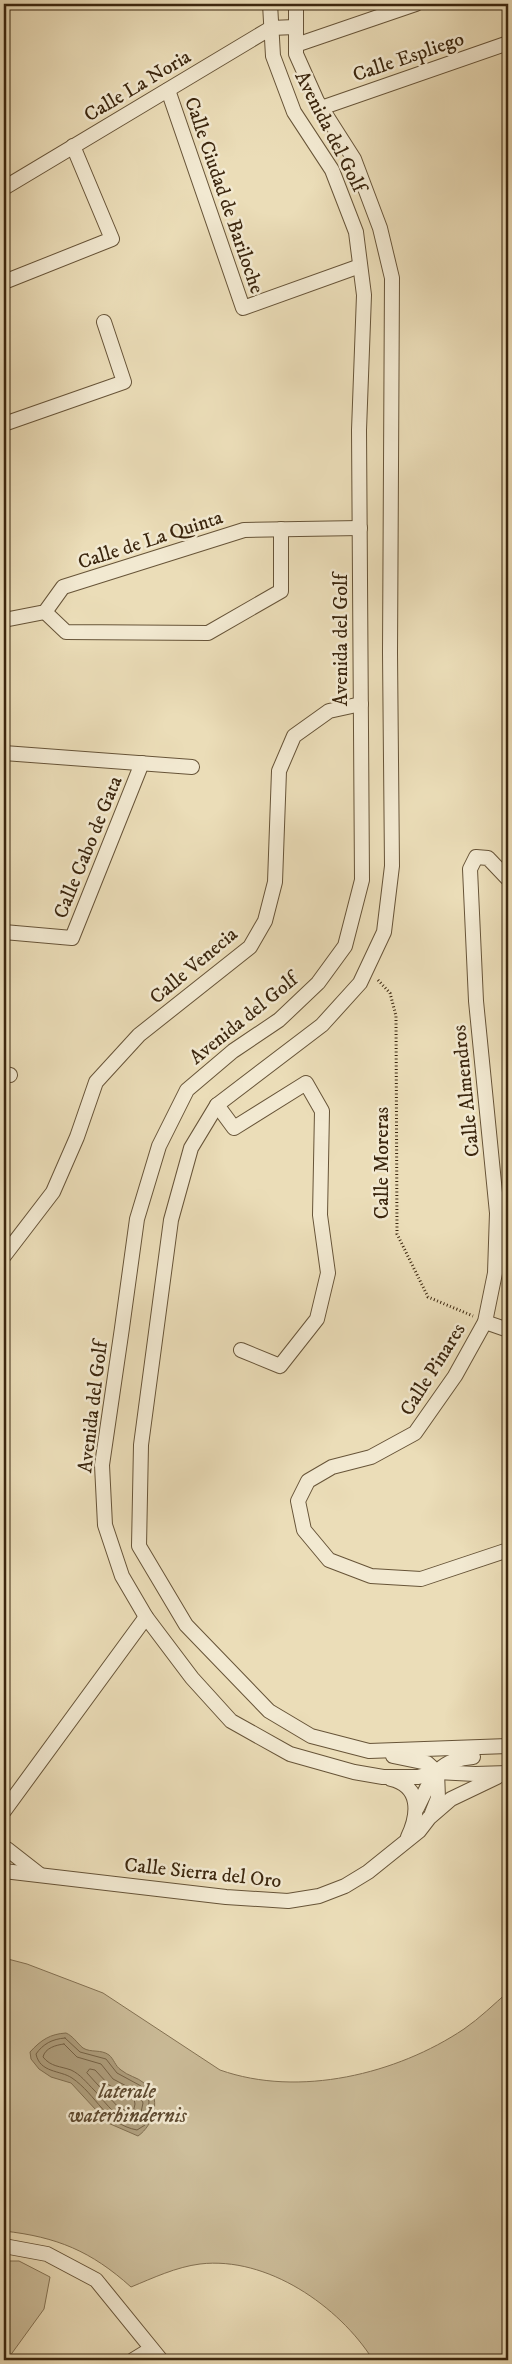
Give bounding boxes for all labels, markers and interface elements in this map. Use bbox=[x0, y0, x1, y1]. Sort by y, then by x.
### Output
street label: Calle Espliego bbox=[350, 27, 467, 88]
street label: Calle La Noria bbox=[80, 44, 196, 128]
street label: Avenida del Golf bbox=[288, 67, 372, 200]
street label: Calle Ciudad de Bariloche bbox=[178, 94, 269, 297]
street label: Calle de La Quinta bbox=[75, 505, 227, 576]
street label: Avenida del Golf bbox=[329, 570, 354, 706]
street label: Calle Cabo de Gata bbox=[48, 772, 129, 922]
street label: Calle Venecia bbox=[145, 922, 243, 1010]
street label: Avenida del Golf bbox=[185, 966, 306, 1071]
street label: Calle Almendros bbox=[447, 1023, 486, 1158]
street label: Calle Moreras bbox=[370, 1107, 395, 1219]
street label: Calle Pinares bbox=[395, 1319, 472, 1421]
street label: Avenida del Golf bbox=[73, 1336, 114, 1474]
street label: Calle Sierra del Oro bbox=[123, 1853, 283, 1894]
water label: laterale waterhindernis bbox=[67, 2079, 187, 2129]

